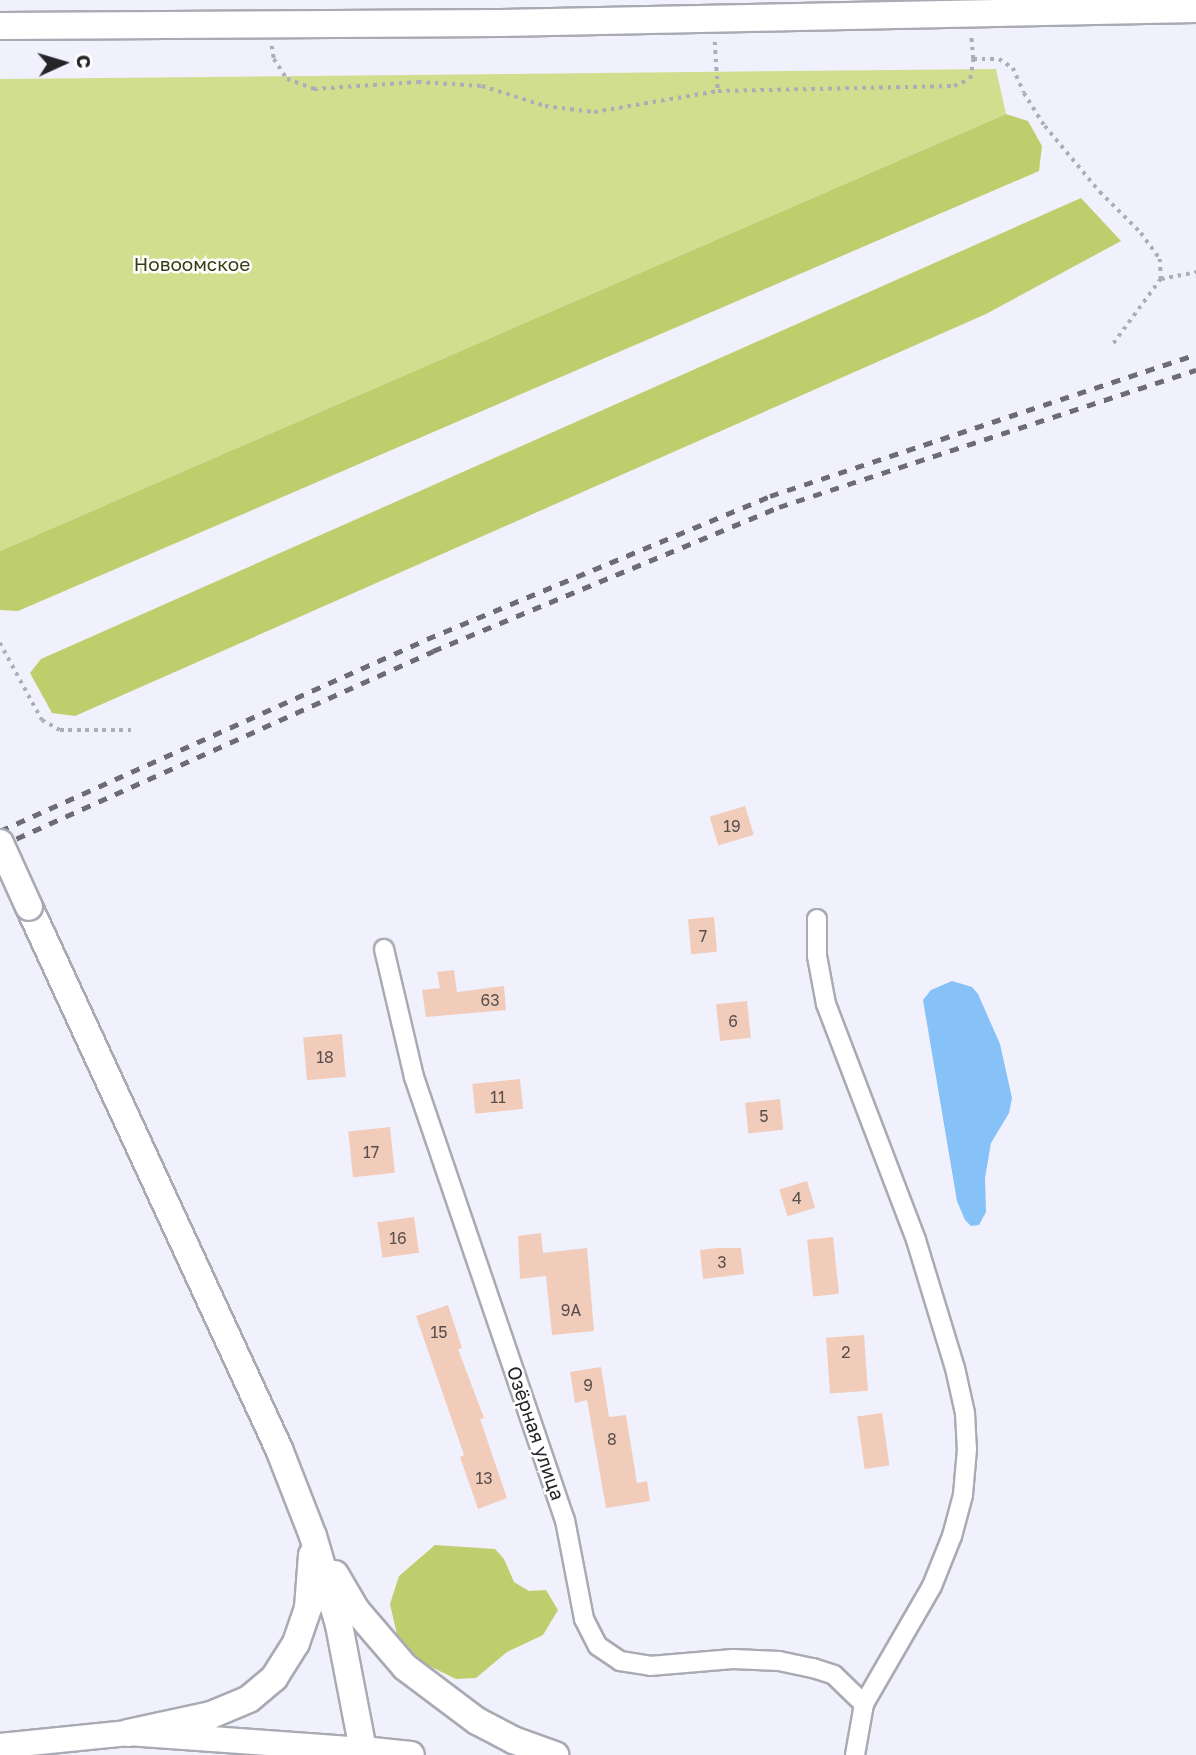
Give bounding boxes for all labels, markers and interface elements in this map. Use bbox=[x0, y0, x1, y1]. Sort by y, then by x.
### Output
north arrow bbox=[28, 28, 98, 98]
text: С bbox=[73, 54, 96, 69]
park label: Новоомское bbox=[134, 253, 250, 275]
house number: 19 bbox=[723, 816, 741, 836]
house number: 7 bbox=[699, 926, 707, 946]
house number: 63 bbox=[480, 990, 500, 1010]
house number: 6 bbox=[728, 1011, 738, 1031]
house number: 18 bbox=[316, 1047, 334, 1067]
house number: 11 bbox=[490, 1087, 506, 1107]
house number: 5 bbox=[759, 1106, 769, 1126]
house number: 17 bbox=[363, 1142, 379, 1162]
house number: 4 bbox=[792, 1188, 802, 1208]
house number: 16 bbox=[389, 1228, 407, 1248]
house number: 3 bbox=[717, 1252, 727, 1272]
house number: 9А bbox=[561, 1300, 581, 1320]
house number: 15 bbox=[430, 1322, 448, 1342]
house number: 2 bbox=[841, 1342, 851, 1362]
street label: Озёрная улица bbox=[502, 1363, 570, 1503]
house number: 9 bbox=[583, 1375, 593, 1395]
house number: 8 bbox=[607, 1429, 617, 1449]
house number: 13 bbox=[475, 1468, 493, 1488]

